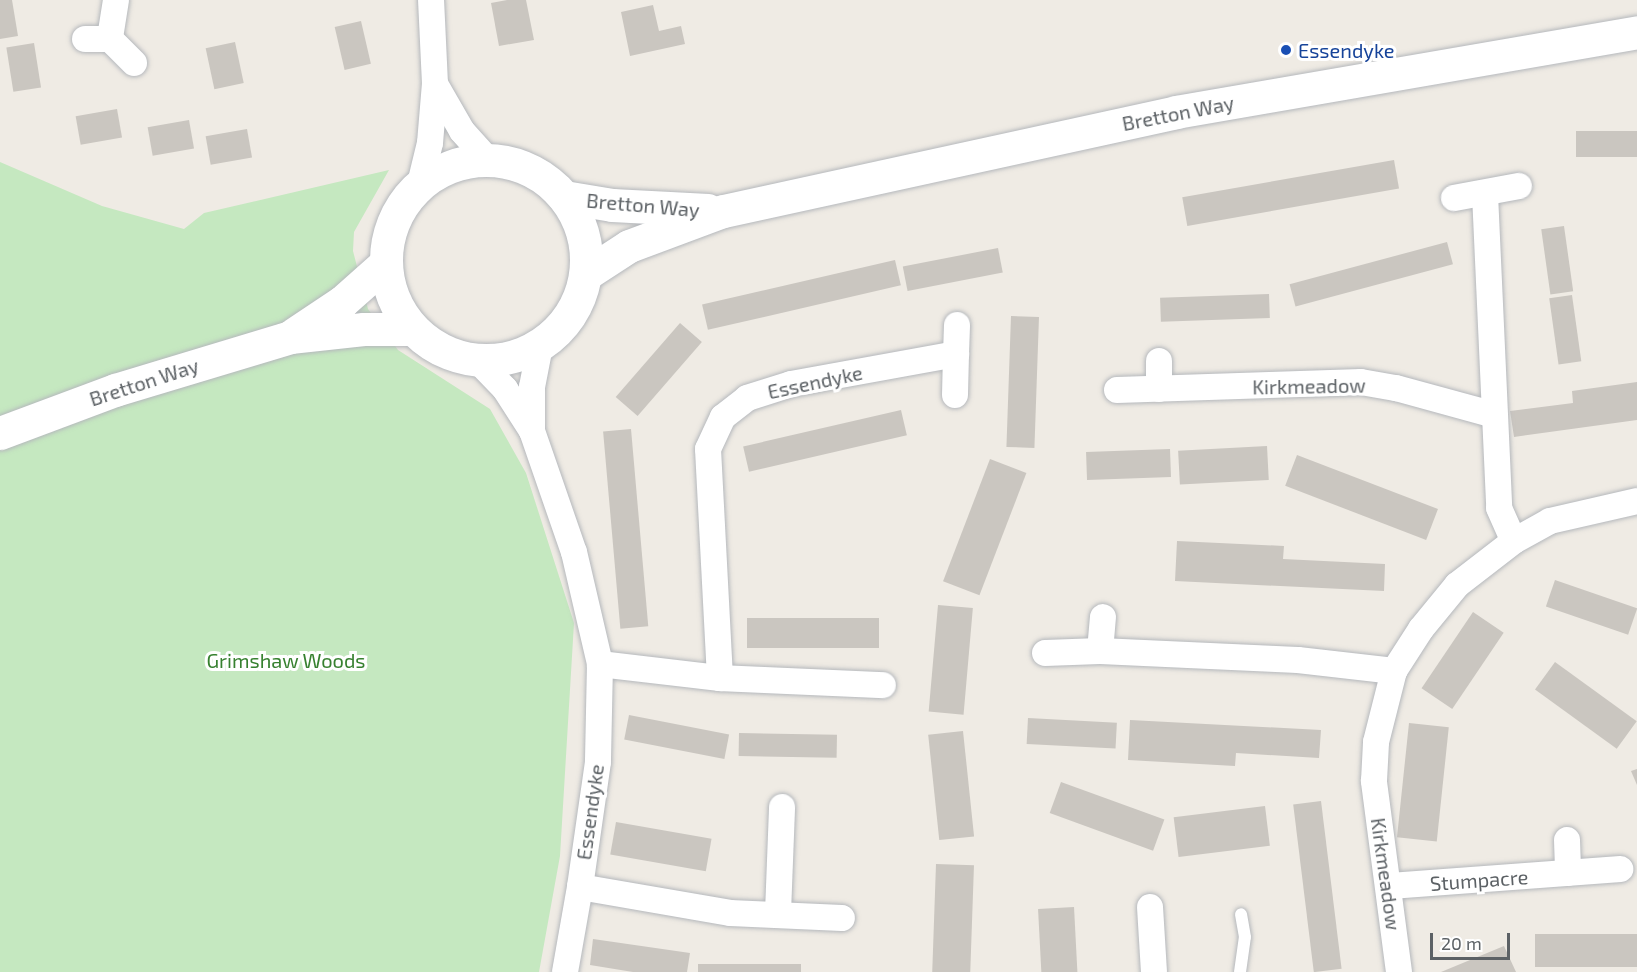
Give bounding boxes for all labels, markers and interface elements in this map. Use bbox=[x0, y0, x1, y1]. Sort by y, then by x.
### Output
place label: Essendyke bbox=[1298, 38, 1395, 62]
marker: Essendyke bbox=[1279, 43, 1293, 57]
street label: Bretton Way bbox=[1120, 90, 1236, 136]
street label: Bretton Way bbox=[585, 188, 701, 222]
street label: Bretton Way bbox=[86, 353, 202, 411]
street label: Essendyke bbox=[765, 360, 865, 404]
street label: Kirkmeadow bbox=[1252, 373, 1366, 399]
park label: Grimshaw Woods bbox=[206, 648, 366, 672]
street label: Essendyke bbox=[571, 763, 609, 861]
street label: Kirkmeadow bbox=[1366, 816, 1406, 932]
street label: Stumpacre bbox=[1429, 865, 1529, 895]
scale bar bbox=[1433, 921, 1512, 959]
text: 20 m bbox=[1441, 932, 1482, 954]

